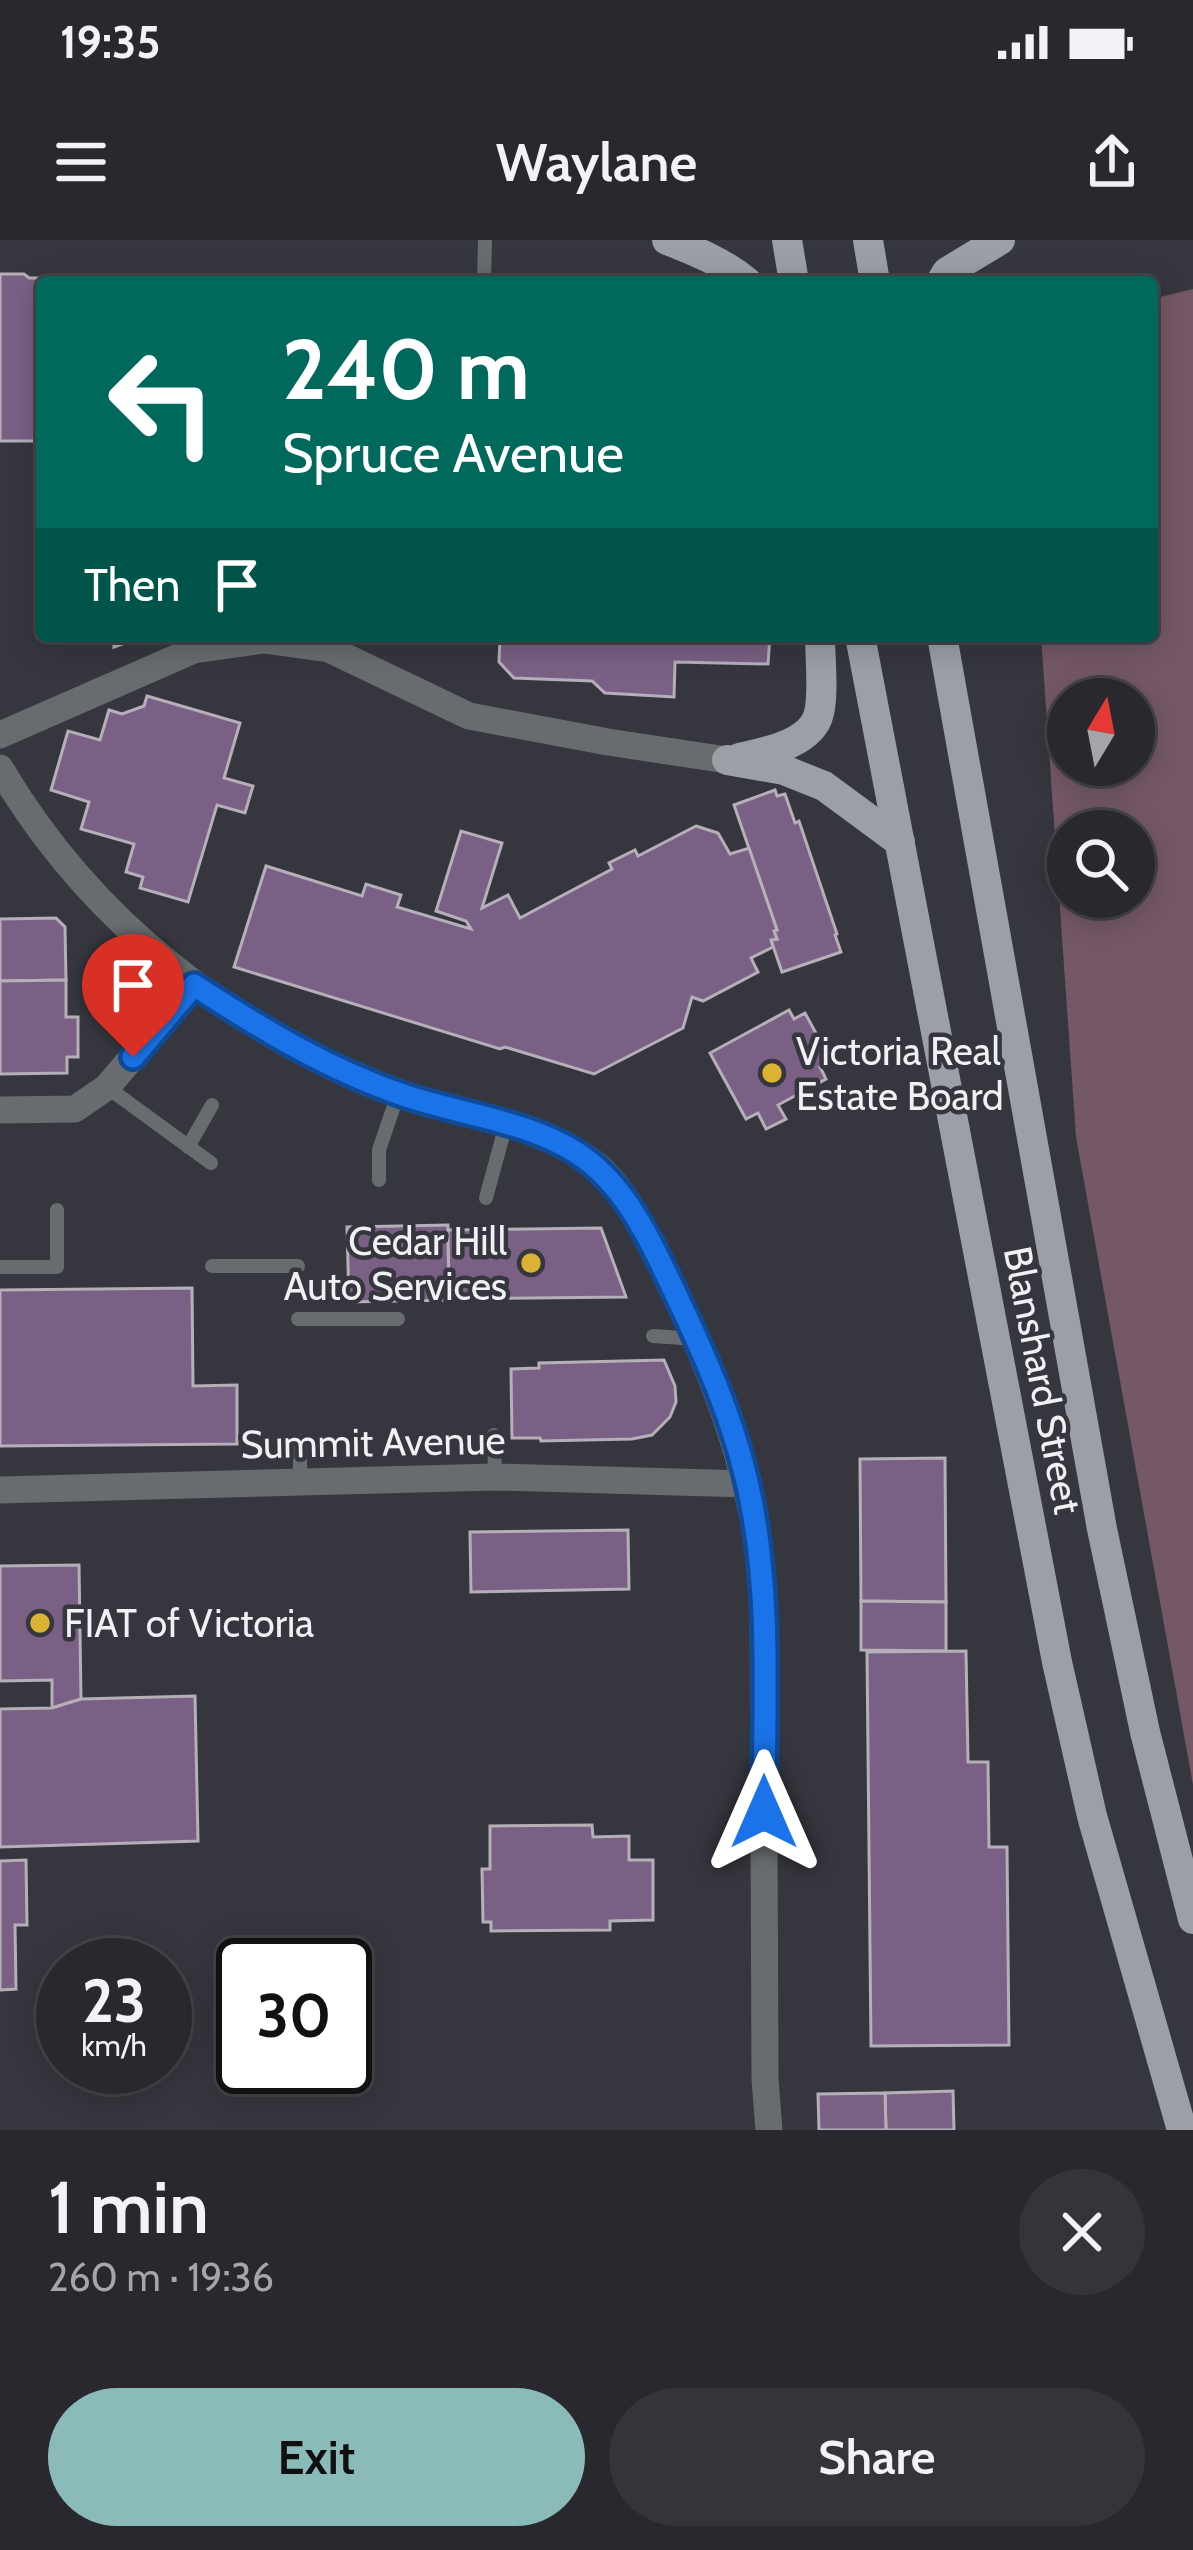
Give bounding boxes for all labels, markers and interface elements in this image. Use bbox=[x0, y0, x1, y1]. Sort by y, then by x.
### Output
text: 19:35 bbox=[60, 15, 160, 69]
icon: menu bbox=[48, 129, 114, 195]
text: Waylane bbox=[496, 129, 697, 195]
icon: share bbox=[1079, 129, 1145, 195]
text: 240 m bbox=[282, 318, 530, 420]
icon: left bbox=[84, 324, 240, 480]
text: Spruce Avenue bbox=[282, 420, 624, 486]
icon: arrive bbox=[204, 552, 270, 618]
text: Then bbox=[84, 558, 180, 612]
north arrow bbox=[1047, 678, 1155, 786]
map controls bbox=[1047, 678, 1155, 918]
button: search bbox=[1047, 810, 1155, 918]
pin bbox=[82, 934, 184, 1057]
icon: arrive bbox=[100, 952, 166, 1018]
place label: Victoria Real Estate Board bbox=[796, 1027, 1004, 1120]
marker: Victoria Real Estate Board bbox=[759, 1060, 785, 1086]
place label: Cedar Hill Auto Services bbox=[284, 1217, 507, 1310]
street label: Blanshard Street bbox=[994, 1242, 1092, 1518]
marker: Cedar Hill Auto Services bbox=[518, 1250, 544, 1276]
street label: Summit Avenue bbox=[240, 1416, 506, 1468]
place label: FIAT of Victoria bbox=[64, 1599, 314, 1647]
marker: FIAT of Victoria bbox=[27, 1610, 53, 1636]
position arrow bbox=[701, 1749, 827, 1875]
speed limit sign: 30 bbox=[216, 1938, 372, 2094]
text: 23 bbox=[82, 1964, 146, 2037]
text: km/h bbox=[81, 2027, 147, 2064]
text: 1 min bbox=[48, 2164, 209, 2251]
button: close bbox=[1019, 2169, 1145, 2295]
text: 260 m · 19:36 bbox=[48, 2253, 274, 2301]
button: Exit bbox=[48, 2388, 585, 2526]
button: Share bbox=[609, 2388, 1145, 2526]

